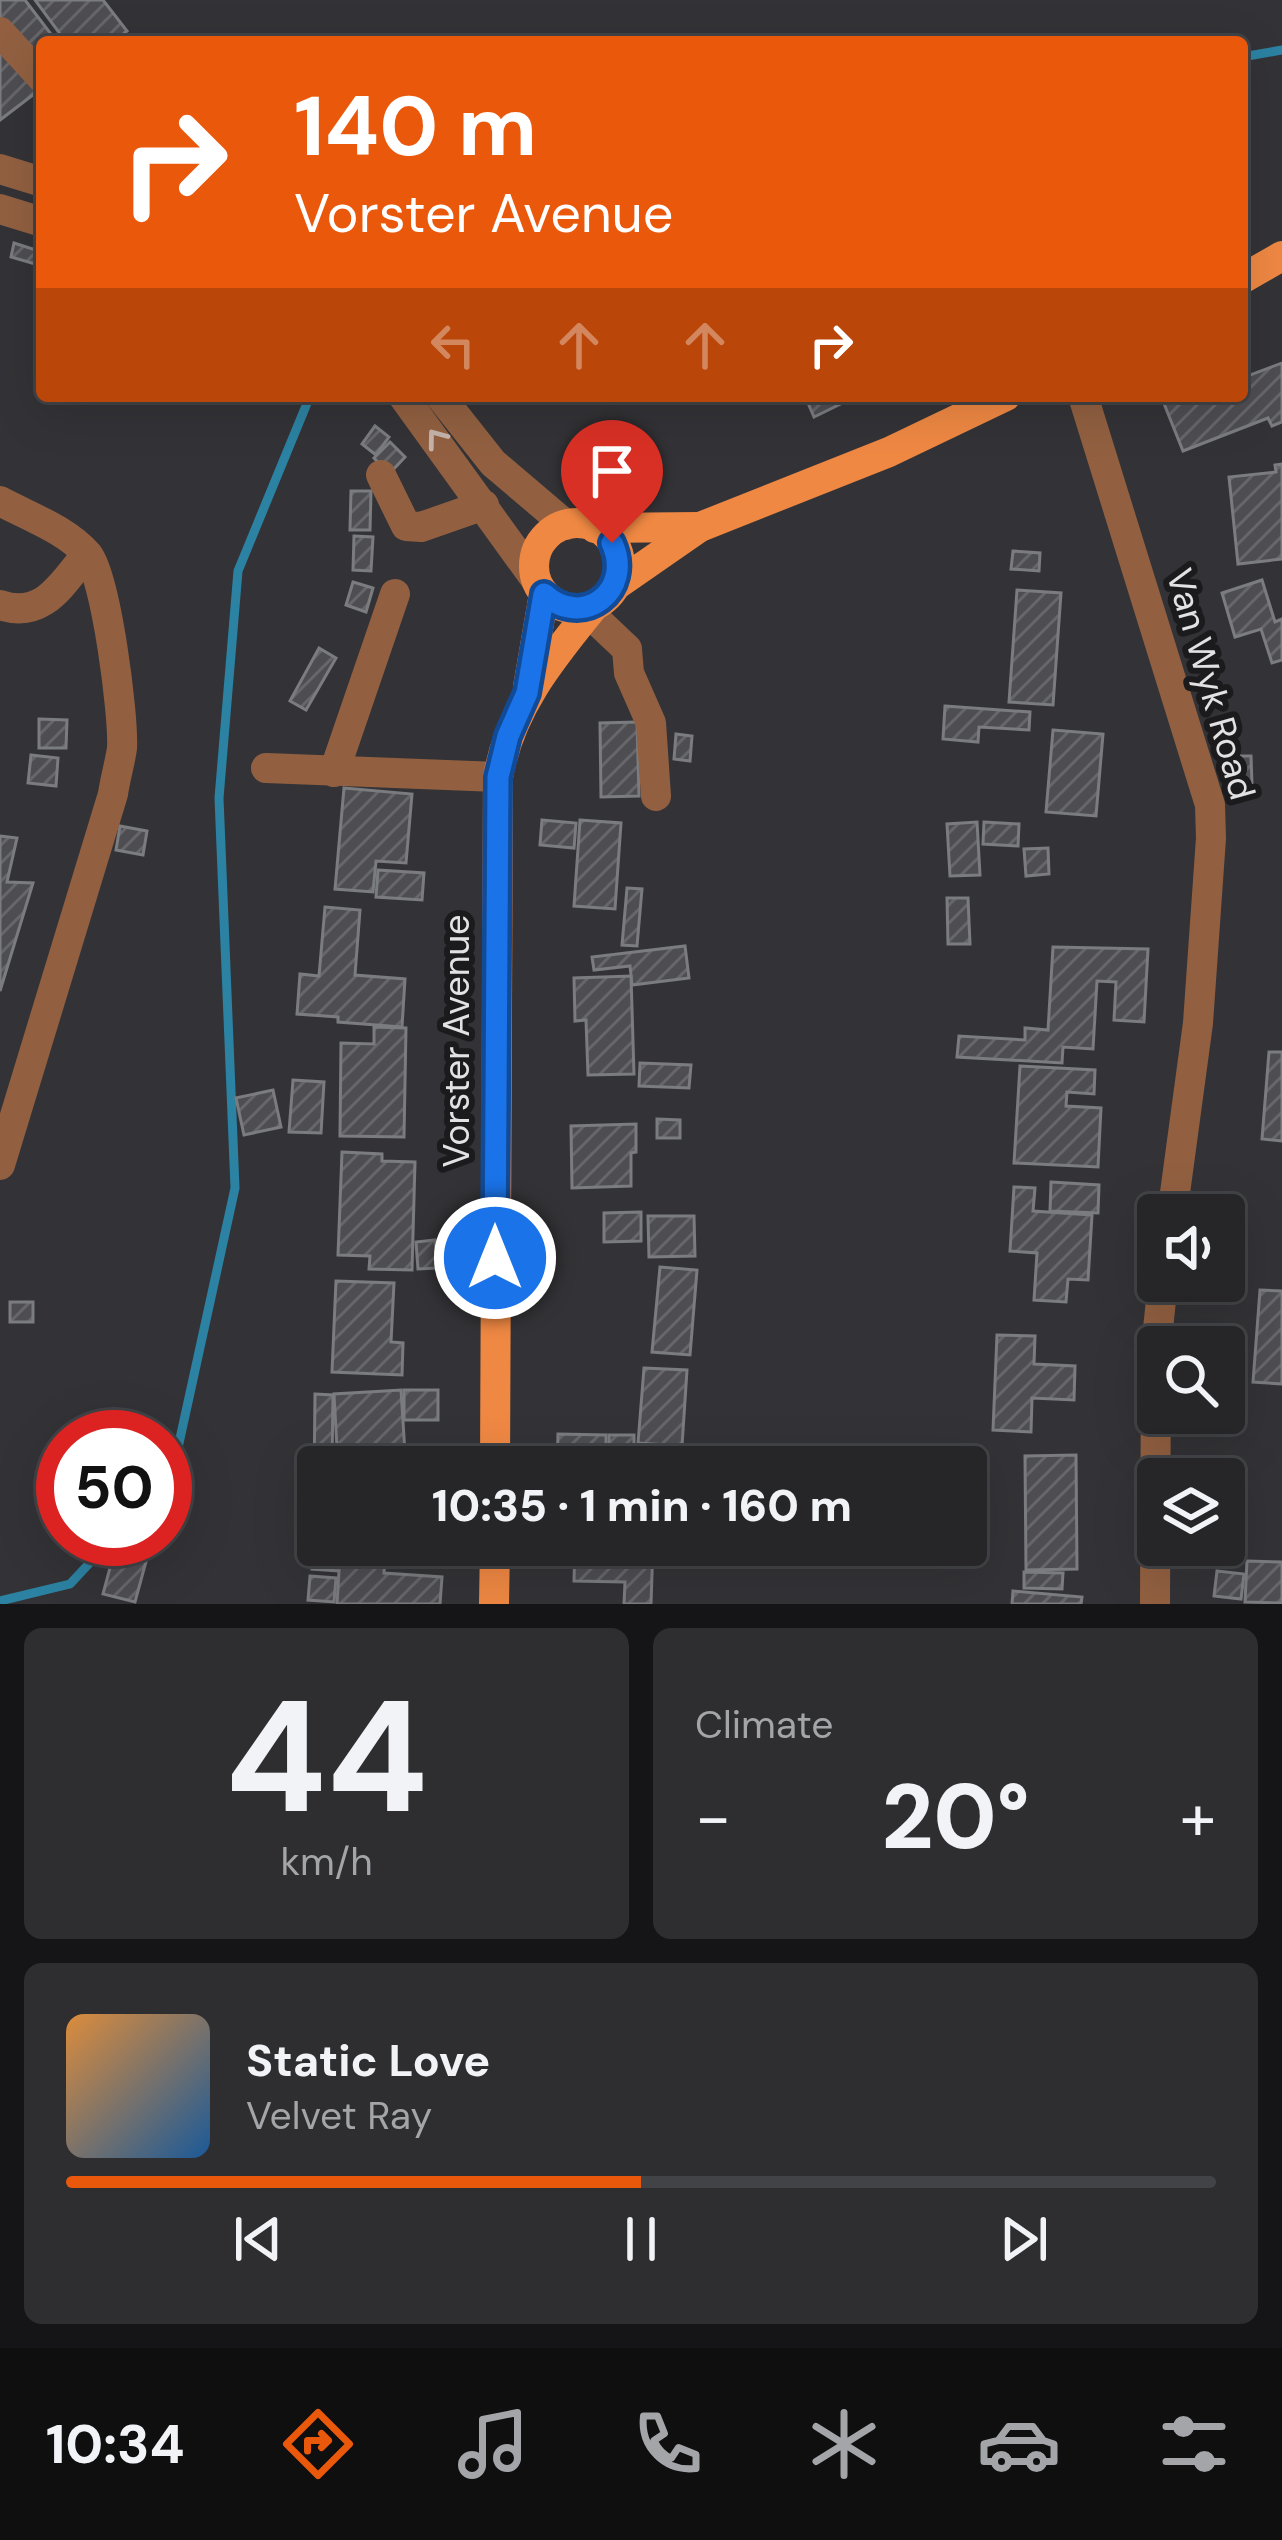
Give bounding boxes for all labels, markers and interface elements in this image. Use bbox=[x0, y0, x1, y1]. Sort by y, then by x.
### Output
text: 140 m bbox=[294, 72, 537, 181]
icon: right bbox=[96, 84, 252, 240]
text: Vorster Avenue bbox=[294, 178, 673, 249]
icon: left bbox=[420, 312, 486, 378]
icon: ahead bbox=[546, 312, 612, 378]
icon: ahead bbox=[672, 312, 738, 378]
icon: right bbox=[798, 312, 864, 378]
pin bbox=[561, 420, 663, 543]
one-way arrow bbox=[429, 430, 450, 452]
icon: arrive bbox=[579, 438, 645, 504]
street label: Van Wyk Road bbox=[1156, 563, 1266, 805]
street label: Vorster Avenue bbox=[433, 915, 480, 1167]
map controls bbox=[1137, 1194, 1245, 1566]
button: sound bbox=[1137, 1194, 1245, 1302]
position arrow bbox=[432, 1195, 558, 1321]
button: search bbox=[1137, 1326, 1245, 1434]
speed limit sign: 50 bbox=[36, 1410, 192, 1566]
button: layers bbox=[1137, 1458, 1245, 1566]
text: 10:35 · 1 min · 160 m bbox=[432, 1476, 852, 1535]
text: 44 bbox=[225, 1656, 428, 1859]
text: Climate bbox=[695, 1699, 833, 1750]
text: 20° bbox=[881, 1759, 1030, 1876]
text: − bbox=[695, 1775, 731, 1860]
text: + bbox=[1180, 1775, 1216, 1860]
text: km/h bbox=[280, 1836, 373, 1887]
text: Static Love bbox=[246, 2031, 490, 2090]
text: Velvet Ray bbox=[246, 2090, 432, 2141]
icon: previous bbox=[225, 2206, 291, 2272]
icon: pause bbox=[608, 2206, 674, 2272]
icon: next bbox=[991, 2206, 1057, 2272]
icon: directions bbox=[276, 2402, 360, 2486]
icon: music bbox=[451, 2402, 535, 2486]
icon: phone bbox=[626, 2402, 710, 2486]
icon: climate bbox=[802, 2402, 886, 2486]
icon: car bbox=[977, 2402, 1061, 2486]
icon: filters bbox=[1152, 2402, 1236, 2486]
text: 10:34 bbox=[46, 2409, 185, 2480]

